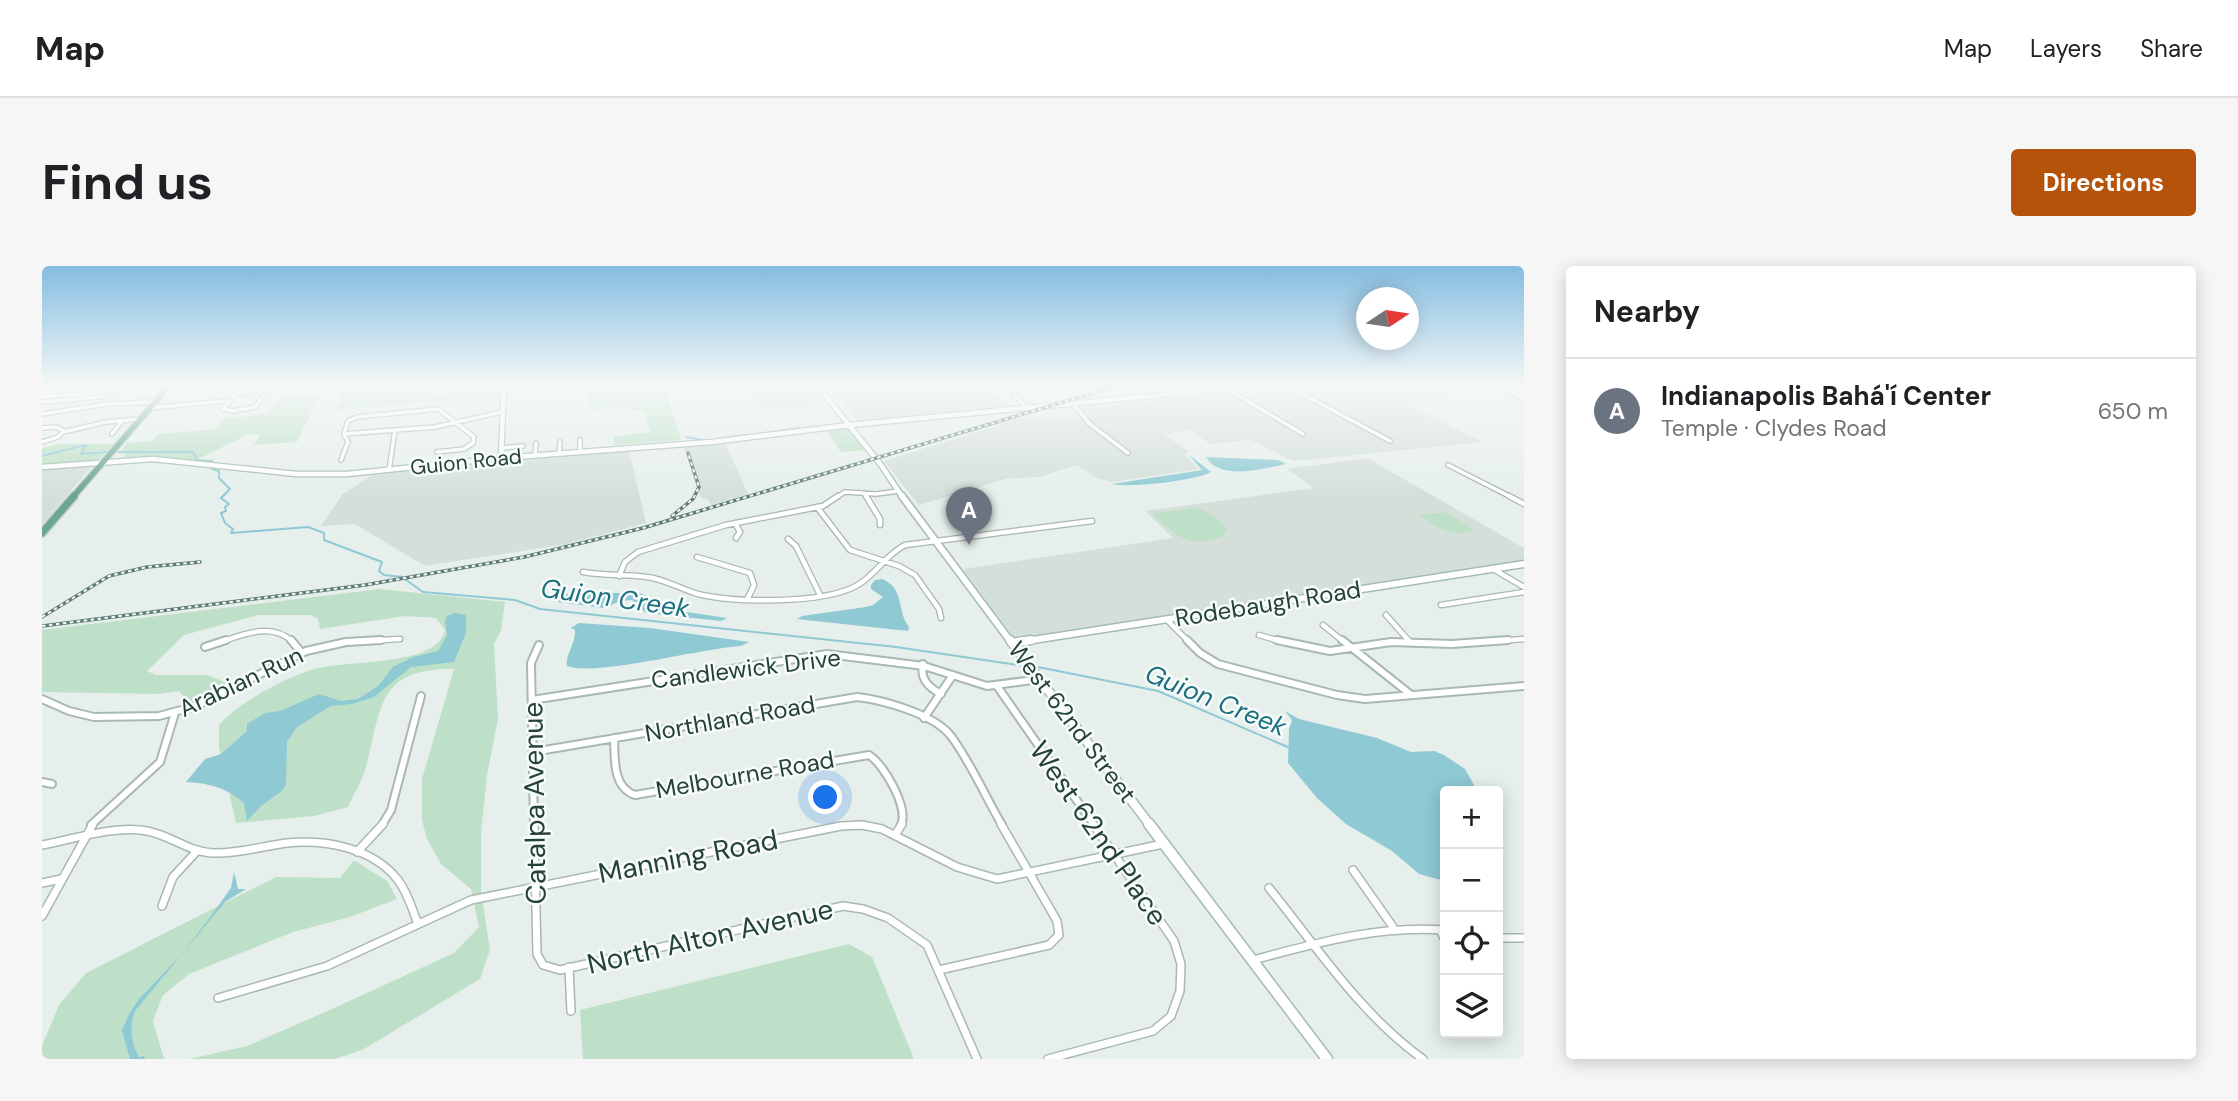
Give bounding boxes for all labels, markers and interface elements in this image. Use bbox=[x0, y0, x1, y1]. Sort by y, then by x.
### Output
text: Map bbox=[35, 27, 105, 70]
text: Map bbox=[1944, 33, 1992, 64]
text: Layers bbox=[2030, 33, 2102, 64]
text: Share bbox=[2140, 33, 2203, 64]
button: Directions bbox=[2011, 149, 2196, 216]
text: Find us bbox=[42, 150, 213, 214]
north arrow bbox=[1356, 287, 1419, 350]
text: Nearby bbox=[1594, 292, 1700, 331]
text: Indianapolis Bahá'í Center bbox=[1661, 379, 1991, 413]
text: A bbox=[1609, 396, 1625, 426]
text: 650 m bbox=[2098, 396, 2168, 426]
text: Temple · Clydes Road bbox=[1661, 413, 1887, 443]
street label: Guion Road bbox=[409, 442, 523, 482]
pin: A bbox=[946, 487, 992, 545]
water label: Guion Creek bbox=[539, 571, 692, 625]
street label: Rodebaugh Road bbox=[1173, 574, 1363, 633]
street label: West 62nd Street bbox=[1002, 635, 1143, 809]
street label: Arabian Run bbox=[174, 639, 308, 724]
street label: Candlewick Drive bbox=[649, 641, 842, 696]
water label: Guion Creek bbox=[1140, 656, 1292, 744]
street label: Northland Road bbox=[642, 688, 817, 749]
street label: Catalpa Avenue bbox=[514, 701, 555, 905]
street label: West 62nd Place bbox=[1021, 734, 1176, 933]
street label: Melbourne Road bbox=[653, 744, 837, 805]
your location bbox=[808, 780, 842, 814]
map controls bbox=[1440, 786, 1503, 1038]
button: + bbox=[1440, 786, 1503, 849]
street label: Manning Road bbox=[595, 821, 781, 892]
button: − bbox=[1440, 849, 1503, 912]
street label: North Alton Avenue bbox=[583, 890, 837, 983]
button: locate bbox=[1440, 912, 1503, 975]
button: layers bbox=[1440, 975, 1503, 1038]

